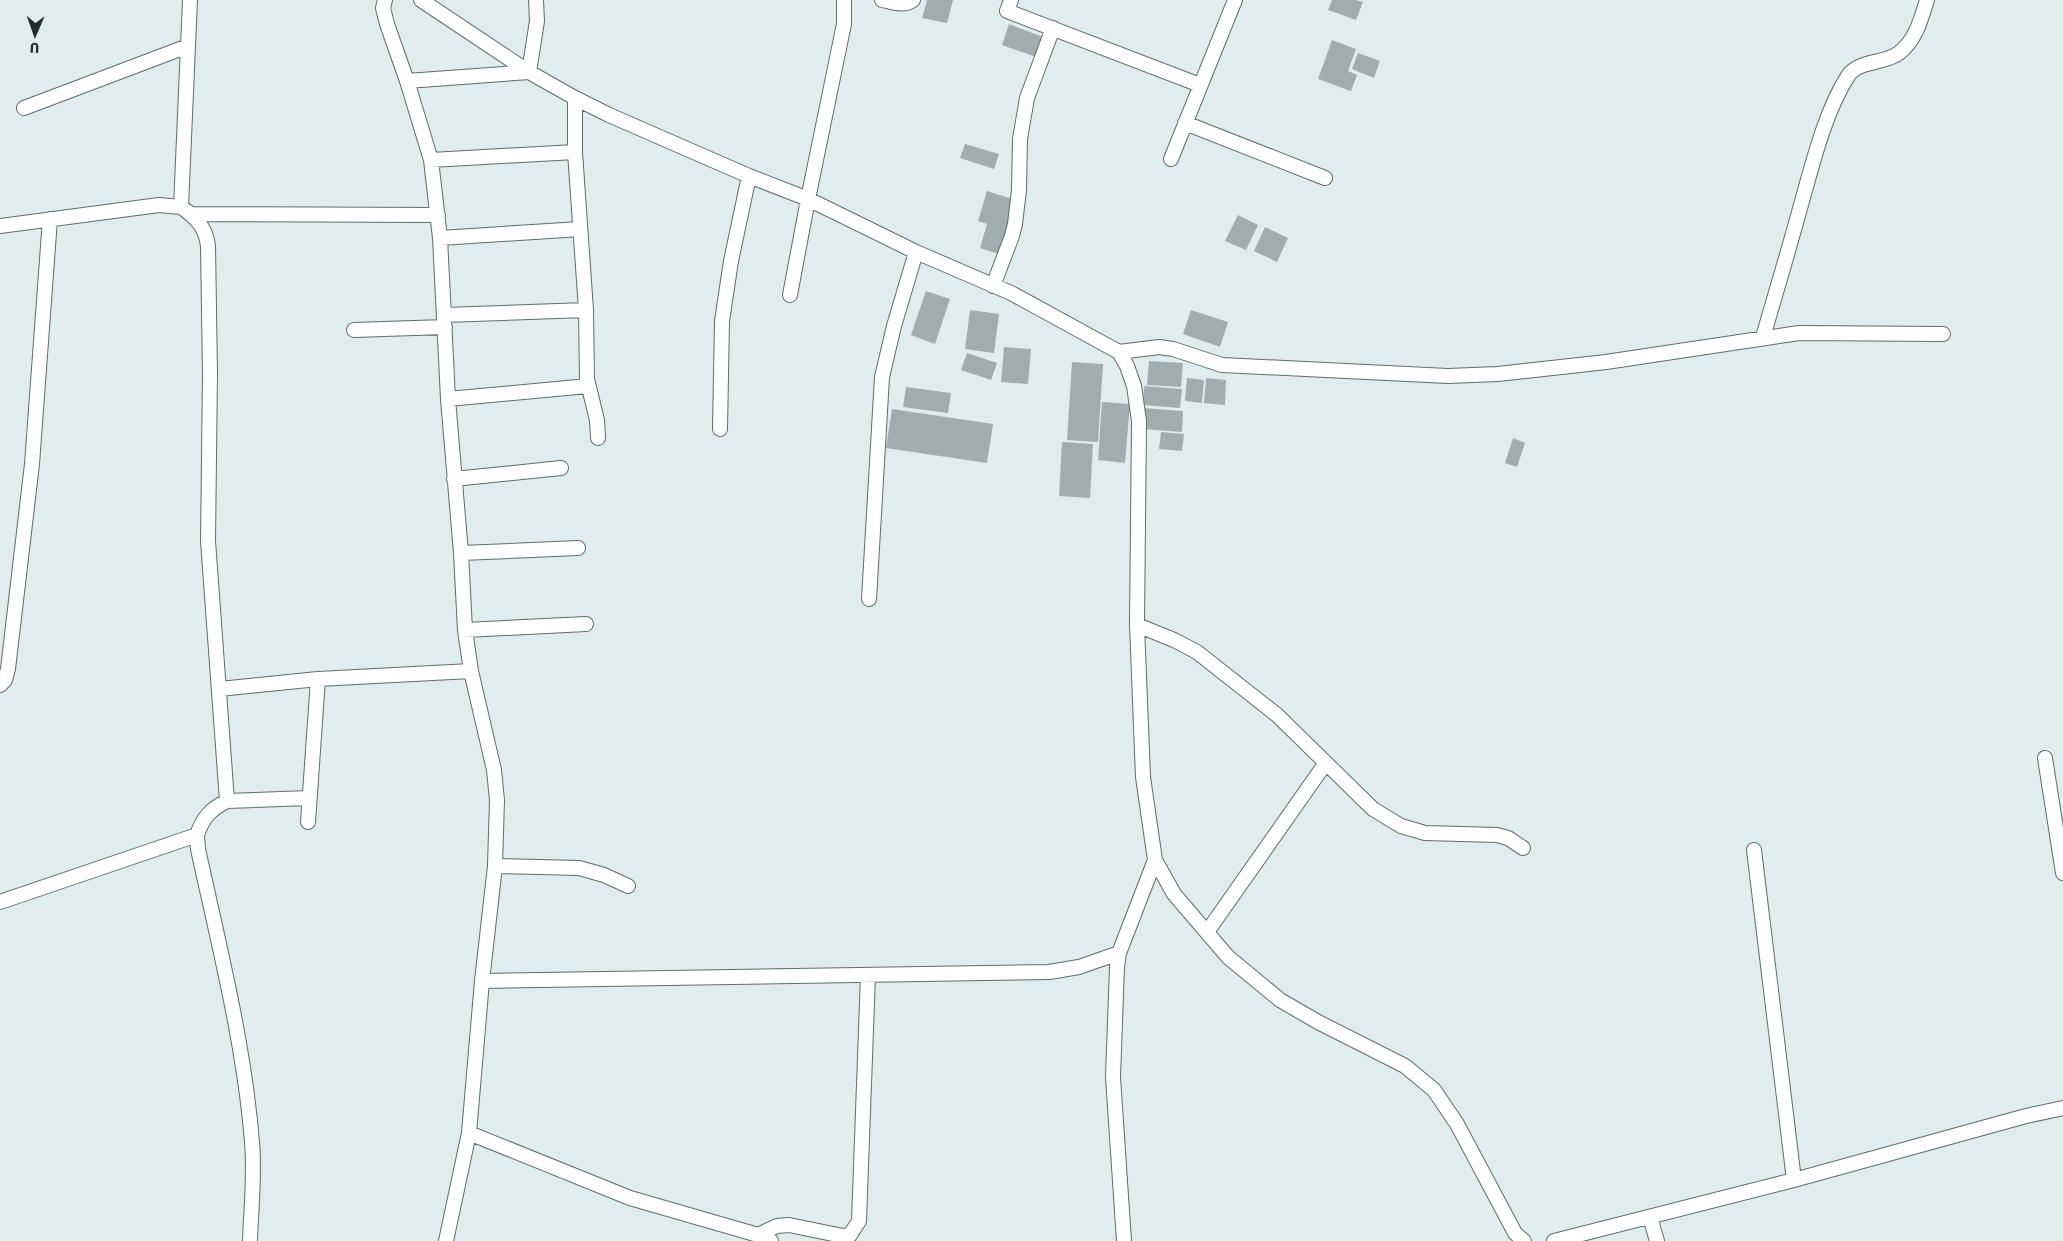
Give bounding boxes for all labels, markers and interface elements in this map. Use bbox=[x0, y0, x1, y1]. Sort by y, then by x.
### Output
north arrow bbox=[10, 10, 60, 60]
text: U bbox=[30, 39, 39, 56]

